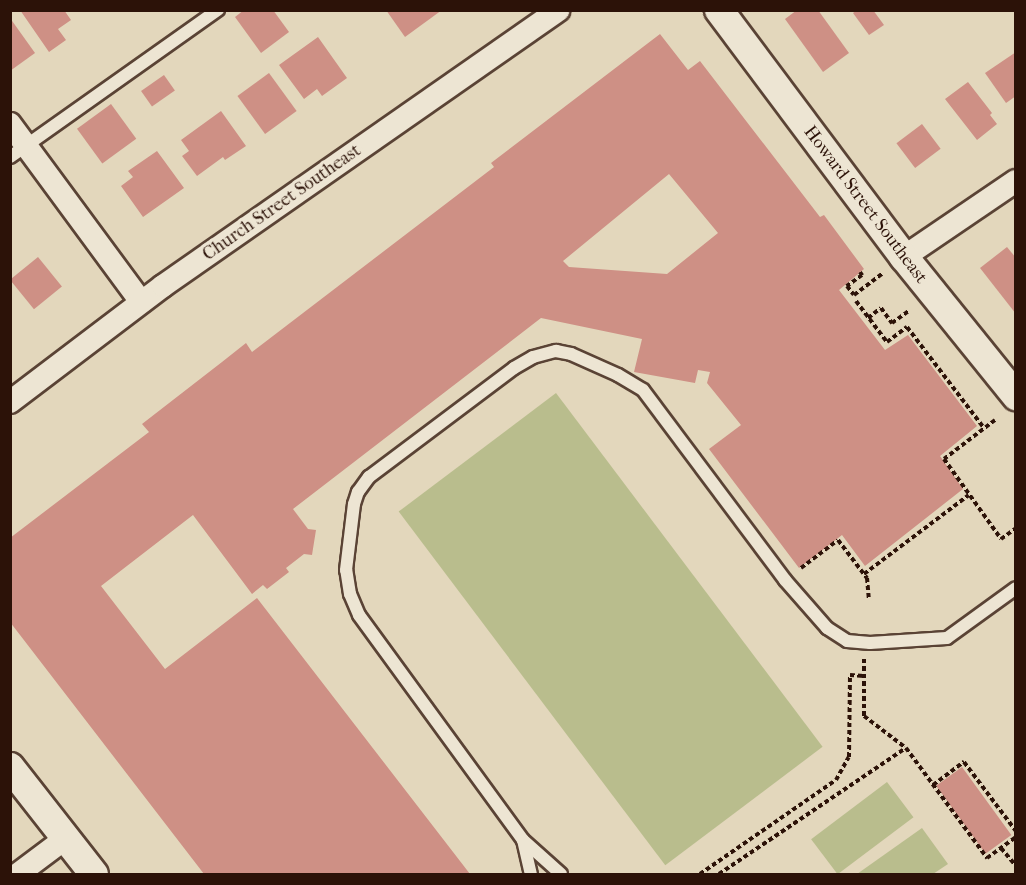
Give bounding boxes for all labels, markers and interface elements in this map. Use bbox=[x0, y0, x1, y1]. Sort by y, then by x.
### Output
street label: Howard Street Southeast bbox=[799, 122, 931, 288]
street label: Church Street Southeast bbox=[199, 140, 365, 266]

